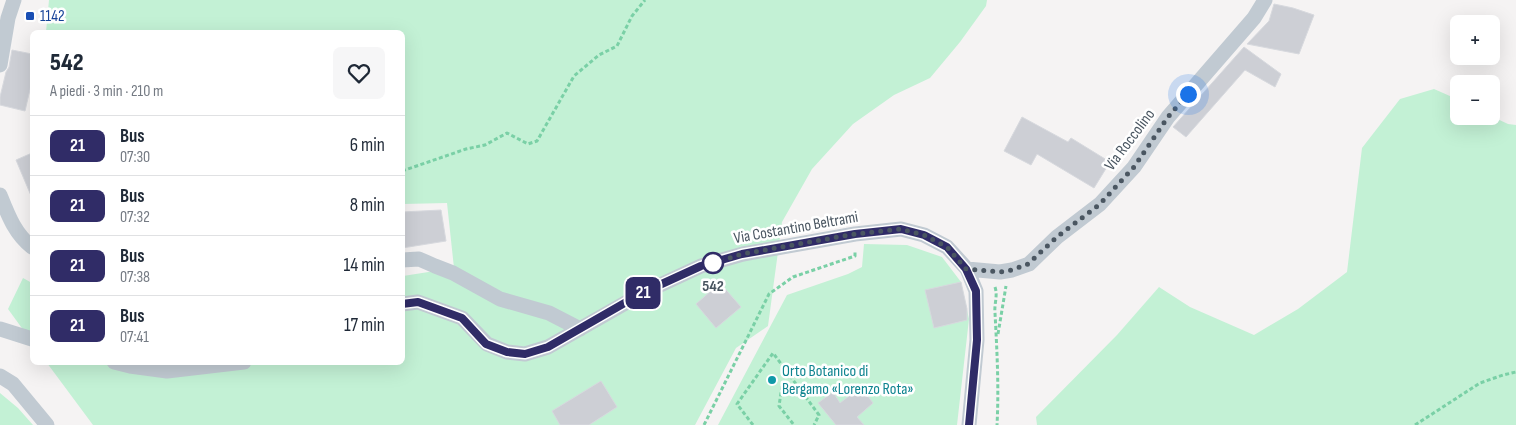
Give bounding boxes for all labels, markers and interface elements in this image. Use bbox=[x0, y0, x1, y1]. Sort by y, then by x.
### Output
place label: 1142 bbox=[40, 7, 65, 26]
marker: 1142 bbox=[24, 10, 36, 22]
map controls bbox=[1450, 15, 1500, 125]
button: + bbox=[1450, 15, 1500, 65]
button: heart bbox=[333, 47, 385, 99]
text: 542 bbox=[50, 48, 83, 77]
button: − bbox=[1450, 75, 1500, 125]
text: A piedi · 3 min · 210 m bbox=[50, 82, 163, 101]
your location bbox=[1176, 82, 1201, 107]
street label: Via Roccolino bbox=[1101, 106, 1159, 174]
text: Bus bbox=[120, 125, 145, 148]
text: 6 min bbox=[350, 134, 385, 157]
text: 21 bbox=[70, 135, 85, 156]
text: 07:30 bbox=[120, 148, 150, 167]
text: Bus bbox=[120, 185, 145, 208]
text: 8 min bbox=[350, 194, 385, 217]
text: 21 bbox=[70, 195, 85, 216]
text: 07:32 bbox=[120, 208, 150, 227]
street label: Via Costantino Beltrami bbox=[732, 208, 860, 248]
text: Bus bbox=[120, 245, 145, 268]
marker: 542 bbox=[702, 252, 724, 274]
text: 14 min bbox=[344, 254, 385, 277]
text: 21 bbox=[70, 255, 85, 276]
text: 07:38 bbox=[120, 268, 150, 287]
line badge: 21 bbox=[620, 277, 666, 309]
place label: 542 bbox=[702, 277, 724, 296]
text: 21 bbox=[636, 282, 650, 303]
text: Bus bbox=[120, 305, 145, 328]
text: 17 min bbox=[344, 314, 385, 337]
text: 21 bbox=[70, 315, 85, 336]
text: 07:41 bbox=[120, 328, 149, 347]
place label: Orto Botanico di Bergamo «Lorenzo Rota» bbox=[782, 362, 914, 399]
marker: Orto Botanico di Bergamo «Lorenzo Rota» bbox=[766, 374, 778, 386]

